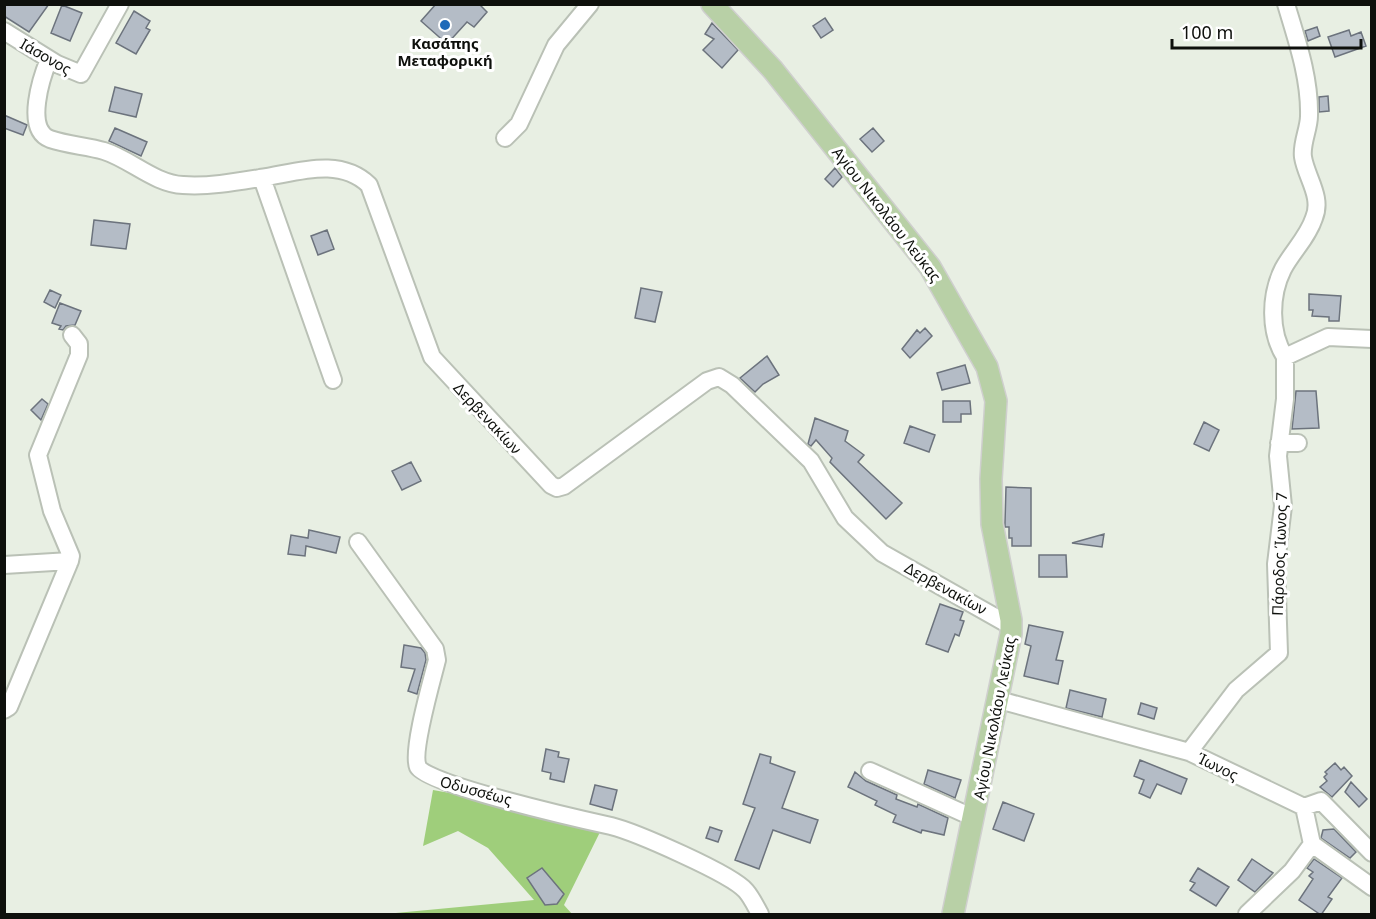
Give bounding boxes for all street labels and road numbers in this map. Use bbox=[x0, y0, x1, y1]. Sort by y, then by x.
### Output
street label: Ιάσονος bbox=[17, 33, 75, 79]
street label: Αγίου Νικολάου Λεύκας bbox=[828, 143, 946, 285]
street label: Δερβενακίων bbox=[450, 378, 526, 458]
street label: Πάροδος Ίωνος 7 bbox=[1267, 492, 1291, 616]
street label: Δερβενακίων bbox=[901, 557, 991, 619]
street label: Αγίου Νικολάου Λεύκας bbox=[968, 635, 1020, 801]
street label: Ίωνος bbox=[1194, 747, 1242, 785]
street label: Οδυσσέως bbox=[438, 771, 514, 809]

